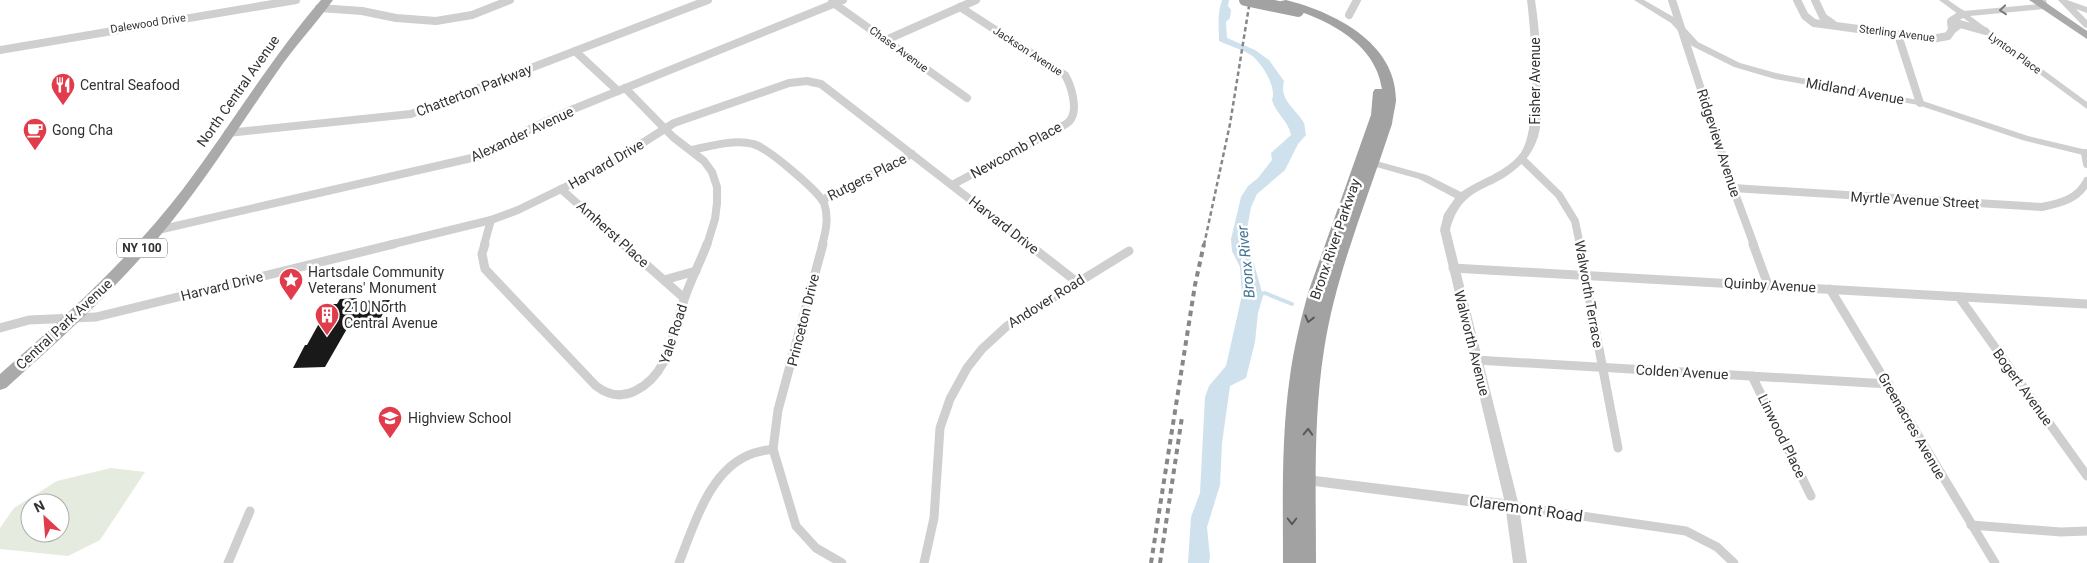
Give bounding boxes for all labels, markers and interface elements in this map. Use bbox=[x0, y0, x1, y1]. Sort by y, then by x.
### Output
one-way arrow bbox=[1999, 4, 2007, 15]
street label: Dalewood Drive bbox=[109, 11, 187, 36]
street label: Sterling Avenue bbox=[1858, 22, 1936, 45]
street label: Chase Avenue bbox=[867, 24, 931, 75]
street label: Jackson Avenue bbox=[991, 24, 1065, 79]
street label: Lynton Place bbox=[1986, 30, 2044, 77]
street label: North Central Avenue bbox=[193, 32, 283, 150]
street label: Fisher Avenue bbox=[1527, 37, 1543, 125]
street label: Chatterton Parkway bbox=[414, 60, 534, 119]
restaurant icon: Central Seafood bbox=[50, 72, 76, 106]
street label: Midland Avenue bbox=[1805, 74, 1905, 108]
place label: Central Seafood bbox=[80, 77, 180, 93]
street label: Ridgeview Avenue bbox=[1694, 87, 1744, 199]
street label: Alexander Avenue bbox=[468, 103, 576, 165]
cafe icon: Gong Cha bbox=[22, 117, 48, 151]
street label: Newcomb Place bbox=[968, 118, 1064, 182]
place label: Gong Cha bbox=[52, 122, 113, 138]
street label: Harvard Drive bbox=[566, 136, 646, 192]
street label: Rutgers Place bbox=[825, 150, 909, 204]
street label: Bronx River Parkway bbox=[1307, 176, 1363, 302]
street label: Myrtle Avenue Street bbox=[1850, 189, 1980, 211]
street label: Harvard Drive bbox=[966, 193, 1042, 257]
street label: Amherst Place bbox=[574, 198, 652, 270]
water label: Bronx River bbox=[1233, 224, 1259, 299]
road number: NY 100 bbox=[117, 238, 167, 258]
street label: Walworth Terrace bbox=[1572, 239, 1606, 349]
place label: Hartsdale Community Veterans' Monument bbox=[308, 264, 444, 296]
place icon: Hartsdale Community Veterans' Monument bbox=[278, 267, 304, 301]
street label: Harvard Drive bbox=[179, 268, 265, 304]
street label: Andover Road bbox=[1005, 271, 1087, 331]
street label: Princeton Drive bbox=[784, 272, 822, 368]
street label: Central Park Avenue bbox=[13, 275, 115, 373]
street label: Quinby Avenue bbox=[1724, 275, 1816, 295]
street label: Walworth Avenue bbox=[1451, 288, 1493, 398]
place label: 210 North Central Avenue bbox=[344, 299, 438, 331]
building icon: 210 North Central Avenue bbox=[314, 302, 340, 336]
street label: Yale Road bbox=[656, 302, 690, 366]
one-way arrow bbox=[1304, 314, 1315, 323]
street label: Bogert Avenue bbox=[1990, 346, 2056, 428]
street label: Colden Avenue bbox=[1635, 362, 1729, 382]
street label: Greenacres Avenue bbox=[1875, 370, 1949, 482]
street label: Linwood Place bbox=[1755, 392, 1809, 480]
school or university icon: Highview School bbox=[377, 405, 403, 439]
place label: Highview School bbox=[408, 410, 511, 426]
one-way arrow bbox=[1303, 427, 1313, 435]
street label: Claremont Road bbox=[1468, 491, 1584, 526]
north arrow bbox=[20, 493, 70, 543]
text: N bbox=[31, 497, 47, 516]
one-way arrow bbox=[1287, 517, 1297, 525]

